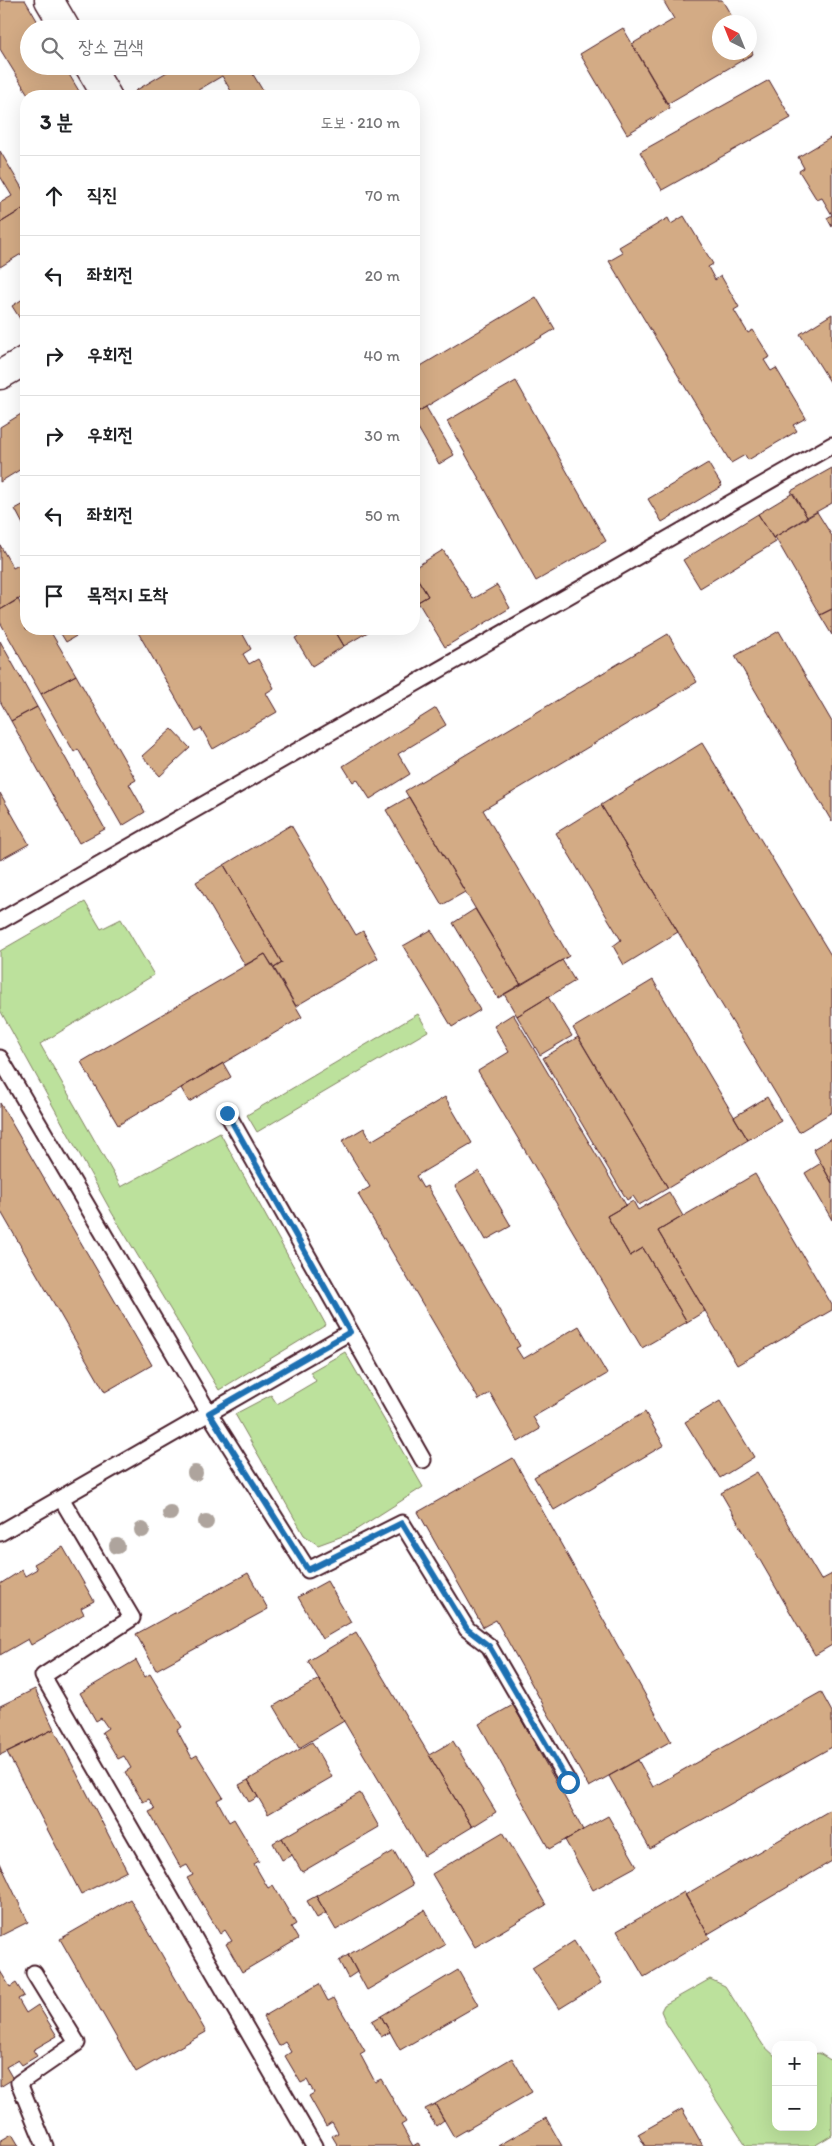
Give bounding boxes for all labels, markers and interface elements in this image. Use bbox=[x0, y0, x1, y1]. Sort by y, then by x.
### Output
north arrow bbox=[712, 15, 757, 60]
search box bbox=[20, 20, 420, 75]
icon: search bbox=[38, 34, 66, 62]
text: 장소 검색 bbox=[78, 35, 143, 58]
text: 3 분 bbox=[40, 109, 73, 134]
text: 도보 · 210 m bbox=[320, 113, 400, 132]
icon: ahead bbox=[40, 182, 68, 210]
text: 직진 bbox=[87, 183, 118, 206]
text: 70 m bbox=[365, 186, 400, 205]
icon: left bbox=[40, 262, 68, 290]
text: 좌회전 bbox=[87, 263, 133, 286]
text: 20 m bbox=[365, 266, 400, 285]
icon: right bbox=[40, 342, 68, 370]
text: 우회전 bbox=[87, 343, 133, 366]
text: 40 m bbox=[363, 346, 400, 365]
icon: right bbox=[40, 422, 68, 450]
text: 우회전 bbox=[87, 423, 133, 446]
text: 30 m bbox=[364, 426, 400, 445]
icon: left bbox=[40, 502, 68, 530]
text: 좌회전 bbox=[87, 503, 133, 526]
text: 50 m bbox=[365, 506, 400, 525]
icon: arrive bbox=[40, 582, 68, 610]
text: 목적지 도착 bbox=[87, 583, 168, 606]
route end bbox=[216, 1102, 239, 1125]
route start bbox=[557, 1771, 580, 1794]
map controls bbox=[772, 2041, 817, 2131]
button: + bbox=[772, 2041, 817, 2086]
button: − bbox=[772, 2086, 817, 2131]

